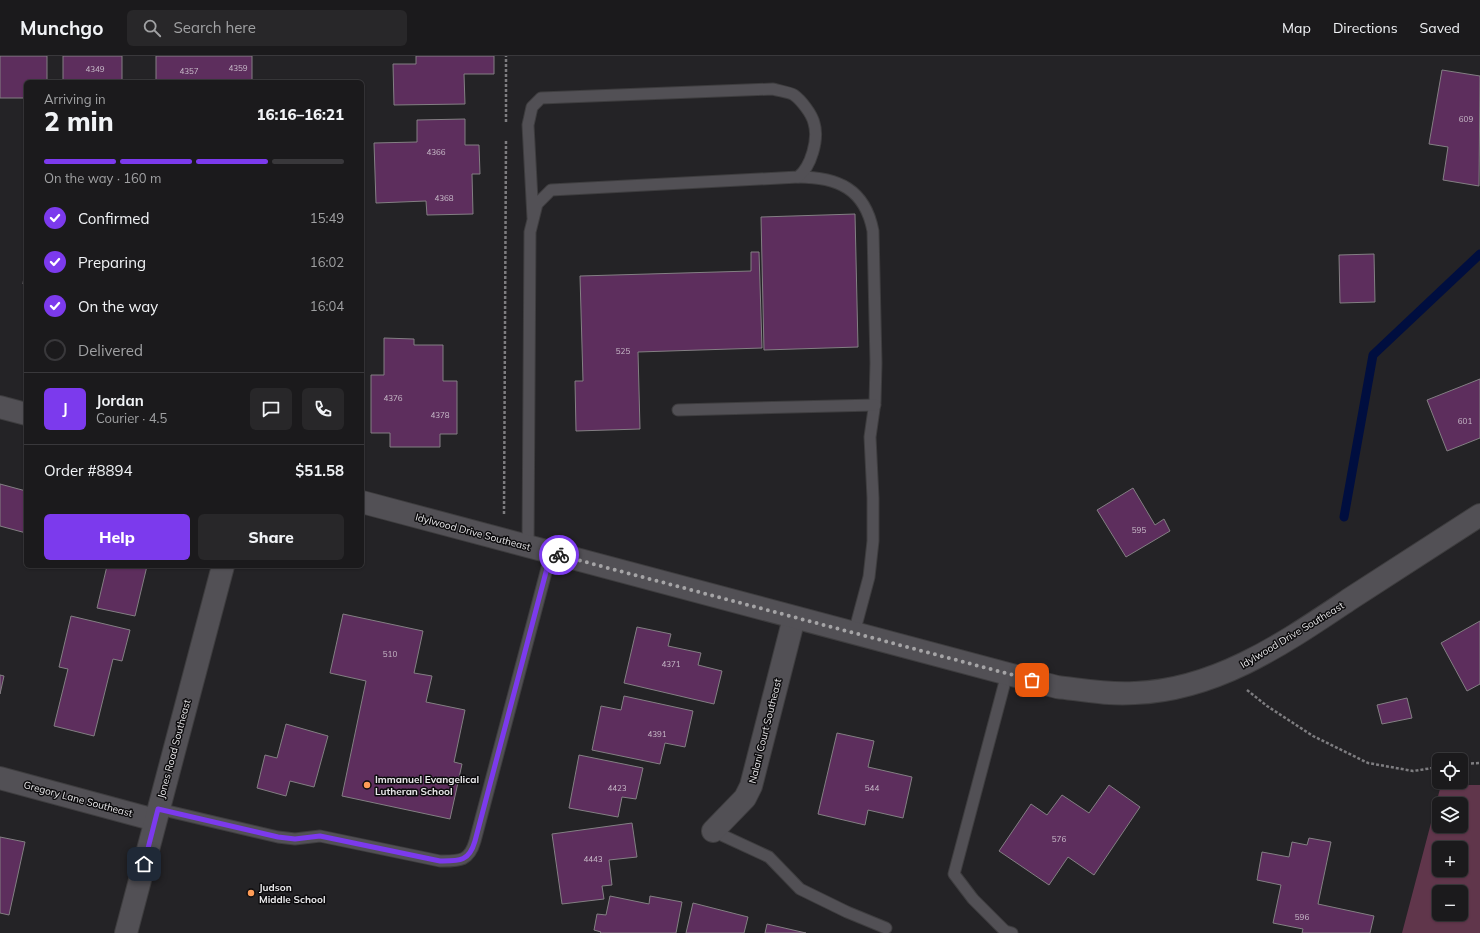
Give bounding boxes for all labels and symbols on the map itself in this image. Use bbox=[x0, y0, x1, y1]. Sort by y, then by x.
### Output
house number: 4359 bbox=[228, 63, 248, 73]
house number: 4349 bbox=[85, 64, 105, 74]
house number: 4357 bbox=[179, 66, 199, 76]
house number: 609 bbox=[1459, 114, 1473, 124]
house number: 4366 bbox=[426, 147, 446, 157]
house number: 4368 bbox=[434, 193, 454, 203]
house number: 525 bbox=[616, 346, 630, 356]
house number: 4376 bbox=[383, 393, 403, 403]
house number: 4378 bbox=[430, 410, 450, 420]
house number: 601 bbox=[1458, 416, 1472, 426]
street label: Idylwood Drive Southeast bbox=[414, 510, 532, 554]
house number: 595 bbox=[1132, 525, 1146, 535]
courier bbox=[539, 535, 579, 575]
street label: Idylwood Drive Southeast bbox=[1238, 599, 1347, 671]
house number: 510 bbox=[383, 649, 397, 659]
house number: 4371 bbox=[661, 659, 681, 669]
pin bbox=[1015, 663, 1049, 697]
street label: Nalani Court Southeast bbox=[746, 677, 784, 785]
street label: Jones Road Southeast bbox=[155, 698, 194, 800]
house number: 4391 bbox=[647, 729, 667, 739]
place label: Immanuel Evangelical Lutheran School bbox=[375, 773, 479, 798]
street label: Gregory Lane Southeast bbox=[22, 778, 134, 820]
marker: Immanuel Evangelical Lutheran School bbox=[362, 780, 372, 790]
house number: 4423 bbox=[607, 783, 627, 793]
house number: 544 bbox=[865, 783, 879, 793]
house number: 576 bbox=[1052, 834, 1066, 844]
pin bbox=[127, 847, 161, 881]
house number: 4443 bbox=[583, 854, 603, 864]
place label: Judson Middle School bbox=[259, 881, 326, 906]
marker: Judson Middle School bbox=[246, 888, 256, 898]
house number: 596 bbox=[1295, 912, 1309, 922]

